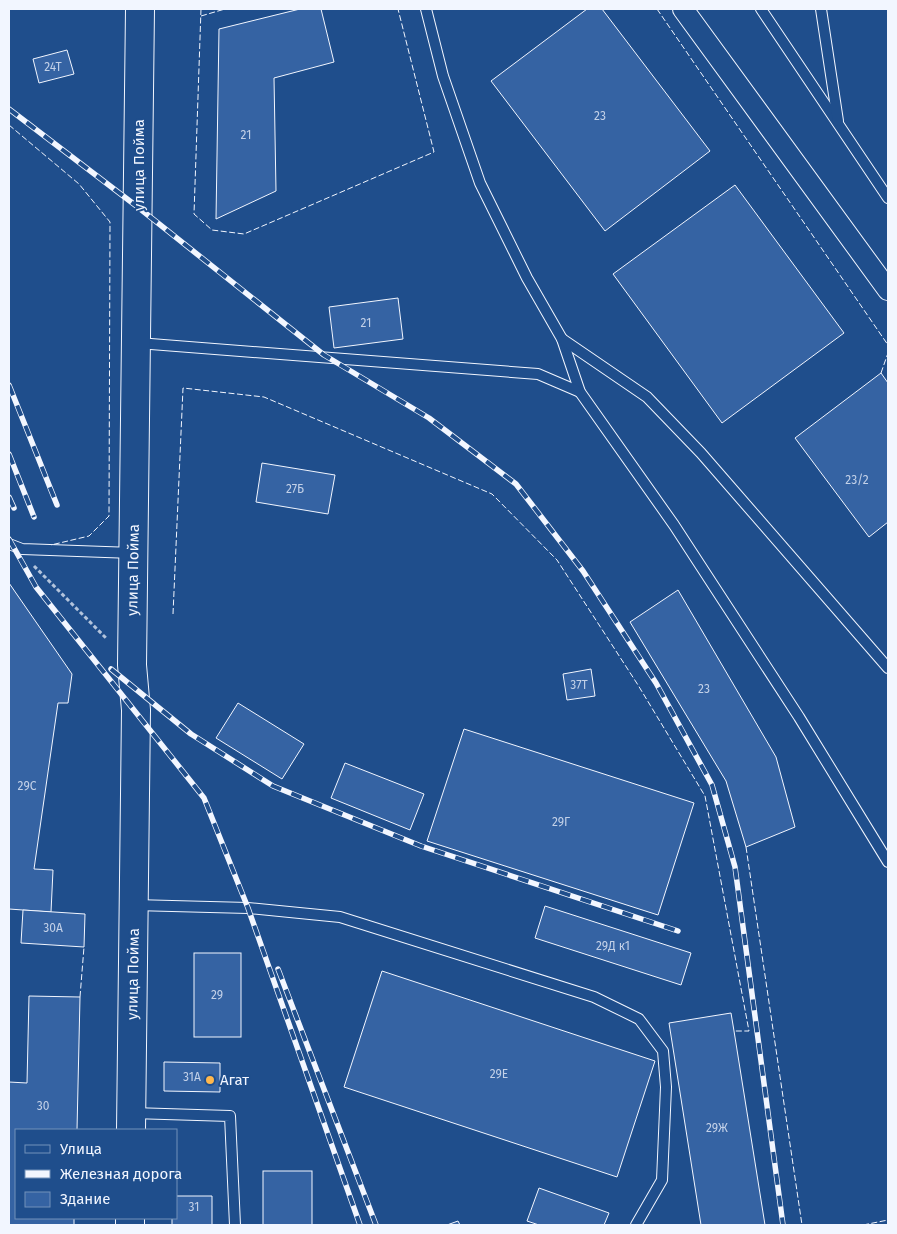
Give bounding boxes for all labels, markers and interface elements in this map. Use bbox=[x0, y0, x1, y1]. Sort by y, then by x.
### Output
house number: 24Т bbox=[44, 60, 63, 74]
house number: 23 bbox=[594, 109, 606, 123]
street label: улица Пойма bbox=[130, 119, 148, 211]
house number: 21 bbox=[241, 128, 251, 142]
house number: 21 bbox=[361, 316, 371, 330]
house number: 23/2 bbox=[845, 473, 869, 487]
house number: 27Б bbox=[286, 482, 304, 496]
street label: улица Пойма bbox=[123, 524, 143, 616]
house number: 37Т bbox=[570, 678, 589, 692]
house number: 23 bbox=[698, 682, 710, 696]
house number: 29С bbox=[18, 779, 37, 793]
house number: 29Г bbox=[552, 815, 570, 829]
house number: 30А bbox=[43, 921, 63, 935]
street label: улица Пойма bbox=[123, 928, 143, 1020]
house number: 29Д к1 bbox=[596, 939, 630, 953]
house number: 29 bbox=[211, 988, 223, 1002]
house number: 29Е bbox=[490, 1067, 508, 1081]
house number: 31А bbox=[183, 1070, 201, 1084]
place label: Агат bbox=[220, 1071, 249, 1089]
marker: Агат bbox=[204, 1074, 216, 1086]
house number: 30 bbox=[37, 1099, 50, 1113]
house number: 29Ж bbox=[706, 1121, 728, 1135]
legend bbox=[15, 1129, 178, 1219]
text: Улица bbox=[60, 1140, 102, 1158]
text: Железная дорога bbox=[60, 1165, 182, 1183]
text: Здание bbox=[60, 1190, 110, 1208]
house number: 31 bbox=[189, 1200, 199, 1214]

